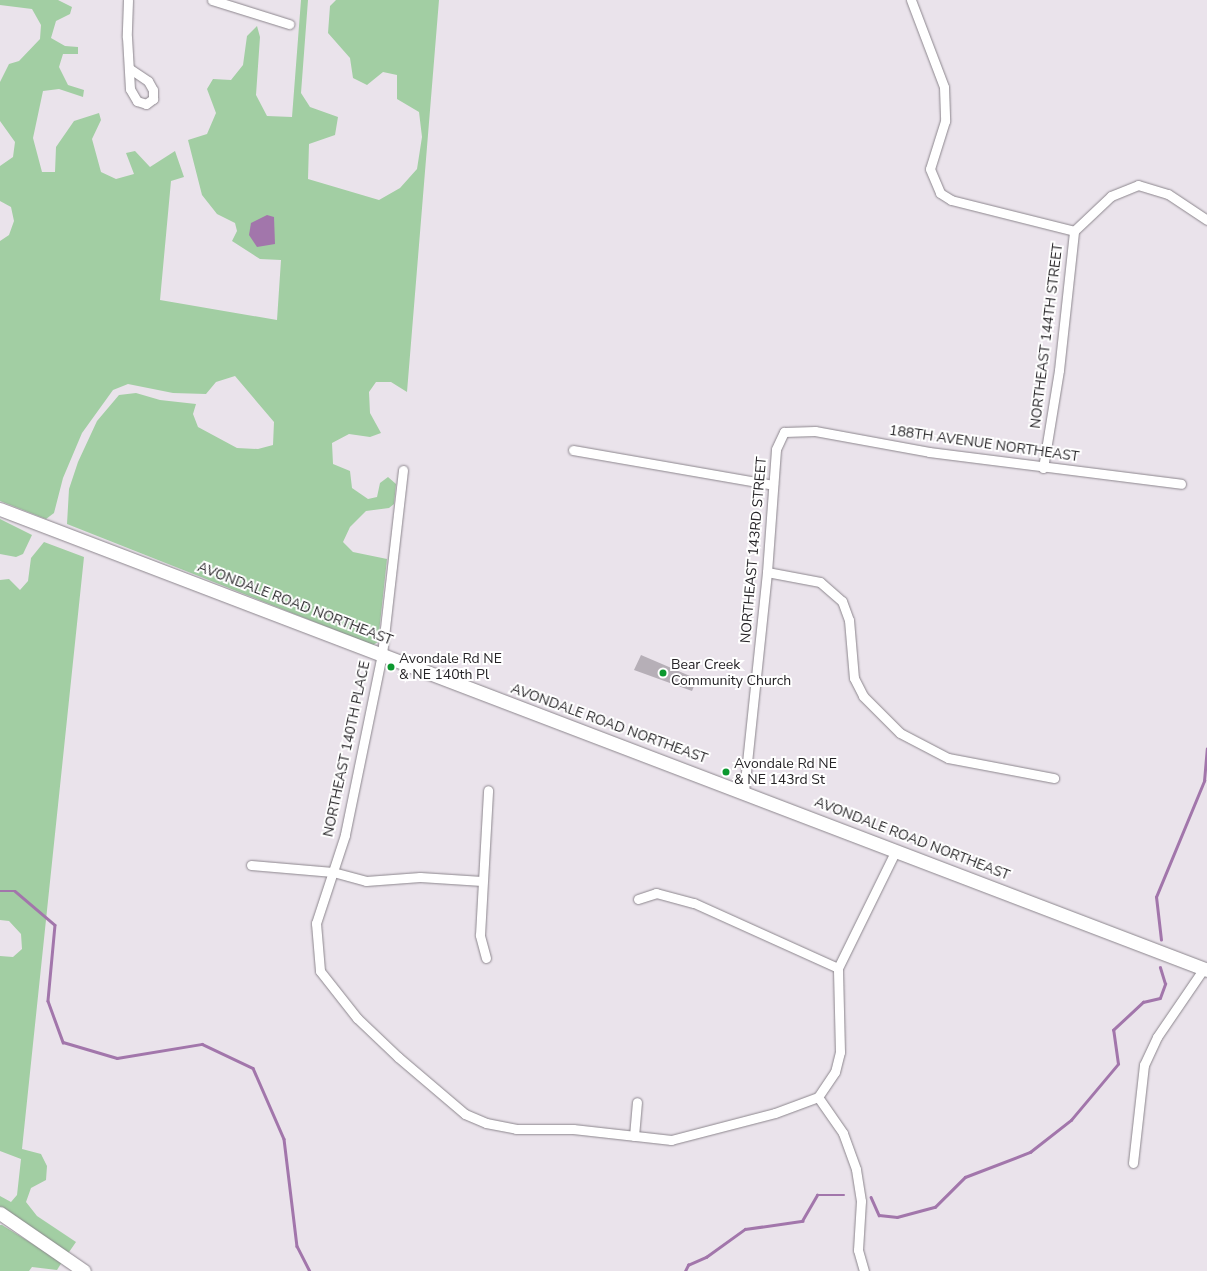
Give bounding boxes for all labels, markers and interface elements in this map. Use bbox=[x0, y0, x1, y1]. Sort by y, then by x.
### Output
street label: NORTHEAST 144TH STREET bbox=[1027, 242, 1067, 430]
street label: 188TH AVENUE NORTHEAST bbox=[888, 422, 1080, 466]
street label: NORTHEAST 143RD STREET bbox=[737, 456, 771, 644]
street label: AVONDALE ROAD NORTHEAST bbox=[195, 559, 395, 649]
place label: Avondale Rd NE & NE 140th Pl bbox=[399, 651, 502, 684]
place label: Bear Creek Community Church bbox=[671, 657, 791, 690]
street label: NORTHEAST 140TH PLACE bbox=[320, 659, 374, 839]
marker: Avondale Rd NE & NE 140th Pl bbox=[386, 662, 396, 672]
marker: Bear Creek Community Church bbox=[658, 668, 668, 678]
street label: AVONDALE ROAD NORTHEAST bbox=[508, 681, 710, 767]
place label: Avondale Rd NE & NE 143rd St bbox=[734, 756, 837, 788]
marker: Avondale Rd NE & NE 143rd St bbox=[721, 767, 731, 777]
street label: AVONDALE ROAD NORTHEAST bbox=[812, 794, 1012, 884]

